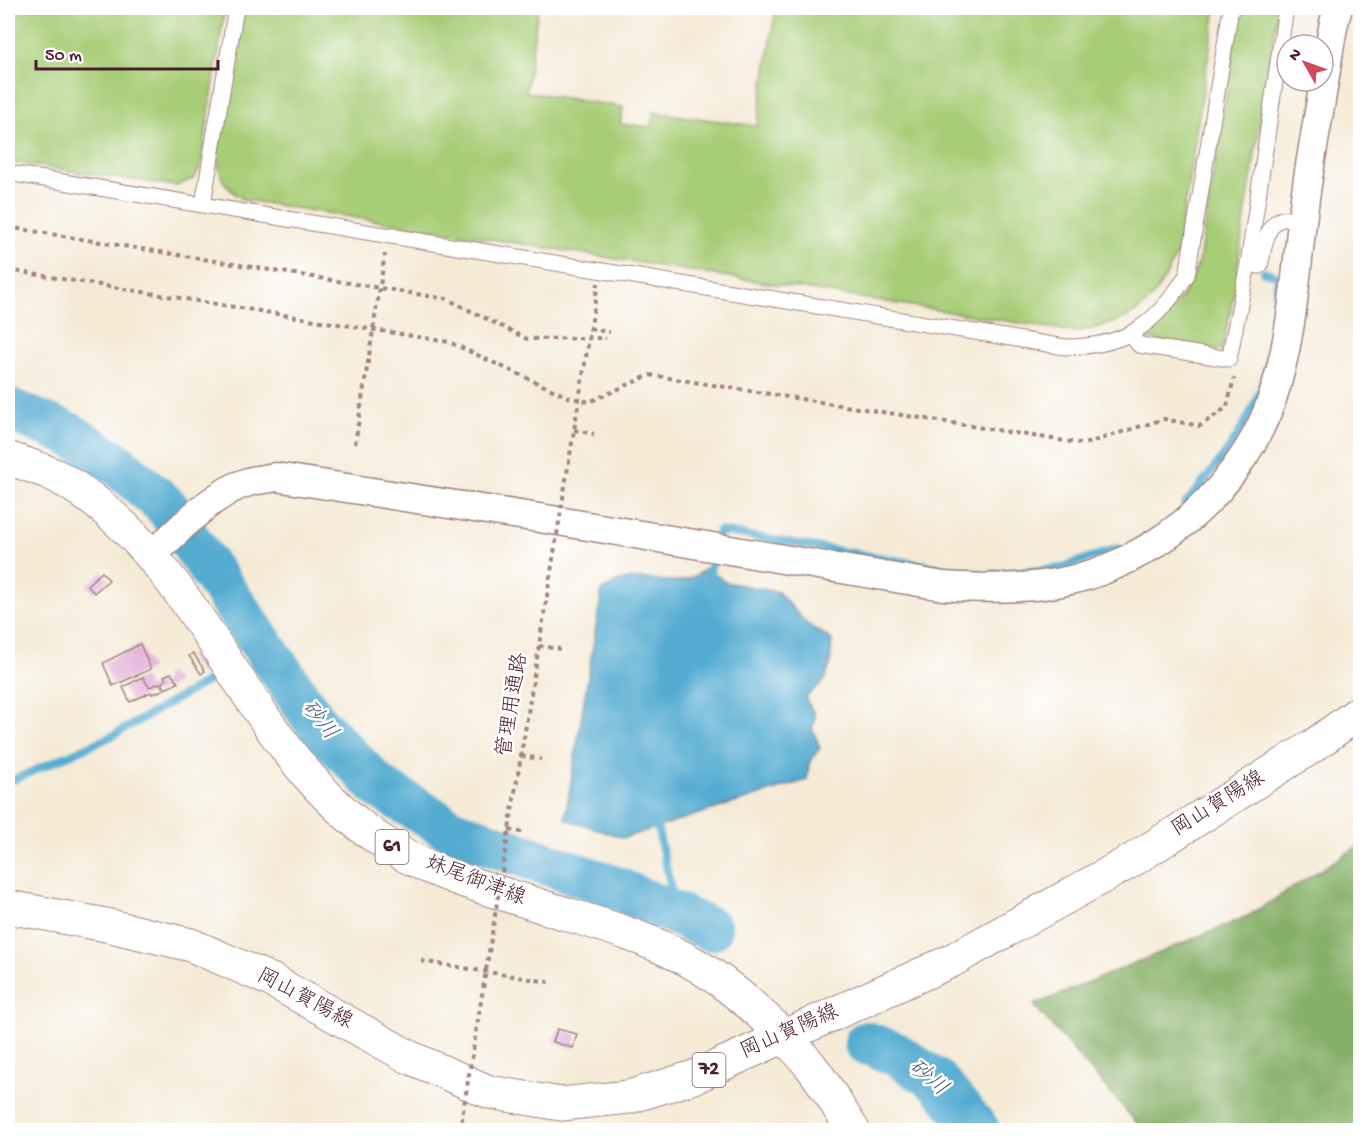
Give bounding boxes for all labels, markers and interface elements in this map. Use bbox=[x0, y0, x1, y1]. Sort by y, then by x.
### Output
scale bar bbox=[36, 33, 218, 71]
north arrow bbox=[1275, 33, 1335, 93]
text: N bbox=[1286, 45, 1307, 66]
text: 50 m bbox=[45, 46, 82, 67]
street label: 管理用通路 bbox=[492, 651, 535, 759]
water label: 砂川 bbox=[294, 695, 343, 746]
street label: 岡山賀陽線 bbox=[1167, 766, 1270, 843]
road number: 61 bbox=[376, 830, 408, 864]
street label: 妹尾御津線 bbox=[422, 850, 529, 912]
street label: 岡山賀陽線 bbox=[252, 963, 357, 1036]
street label: 岡山賀陽線 bbox=[737, 999, 843, 1066]
road number: 72 bbox=[692, 1053, 726, 1087]
water label: 砂川 bbox=[902, 1054, 953, 1103]

